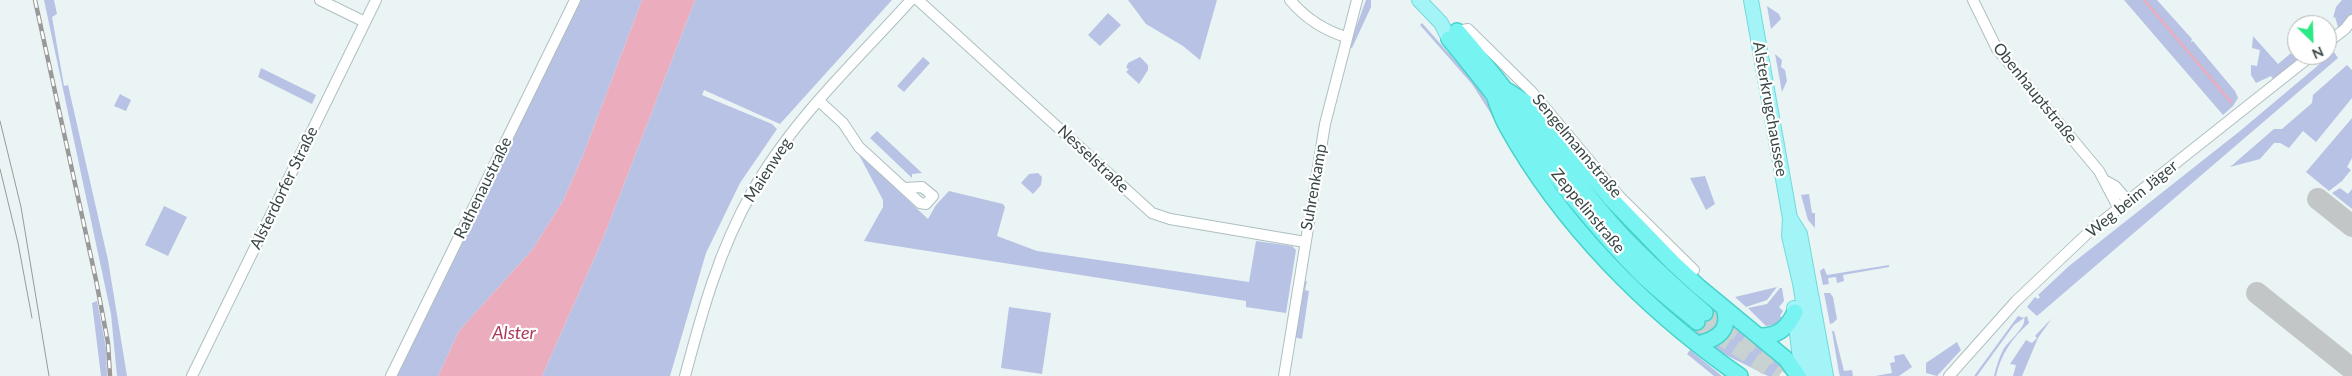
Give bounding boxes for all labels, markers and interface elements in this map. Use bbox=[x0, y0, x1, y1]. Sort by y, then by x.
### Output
north arrow bbox=[2287, 15, 2337, 65]
street label: Obenhauptstraße bbox=[1989, 39, 2081, 147]
street label: Alsterkrugchaussee bbox=[1749, 40, 1791, 178]
text: N bbox=[2310, 43, 2326, 63]
street label: Sengelmannstraße bbox=[1528, 90, 1626, 202]
street label: Nesselstraße bbox=[1053, 121, 1133, 197]
street label: Alsterdorfer Straße bbox=[246, 124, 322, 252]
street label: Rathenaustraße bbox=[450, 134, 516, 242]
street label: Maienweg bbox=[740, 134, 796, 206]
street label: Suhrenkamp bbox=[1297, 142, 1331, 232]
street label: Weg beim Jäger bbox=[2082, 156, 2182, 242]
street label: Zeppelinstraße bbox=[1547, 165, 1629, 257]
water label: Alster bbox=[492, 322, 536, 344]

